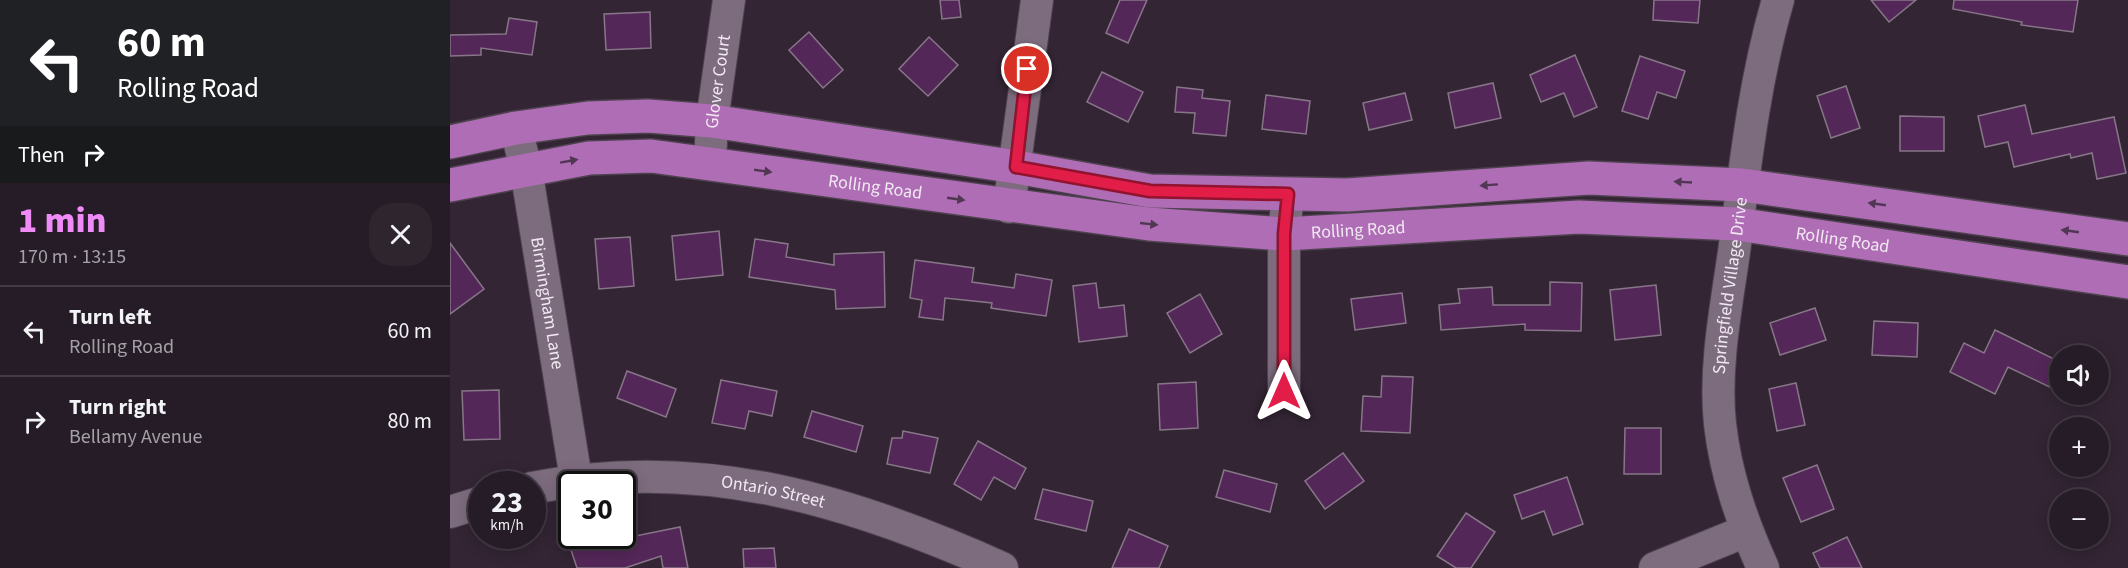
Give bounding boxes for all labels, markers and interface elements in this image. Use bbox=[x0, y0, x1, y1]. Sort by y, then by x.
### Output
text: 60 m bbox=[117, 13, 206, 73]
icon: left bbox=[18, 24, 96, 102]
street label: Glover Court bbox=[699, 33, 737, 129]
pin bbox=[1001, 43, 1052, 94]
icon: arrive bbox=[1010, 52, 1043, 85]
text: Rolling Road bbox=[117, 69, 259, 108]
icon: right bbox=[77, 138, 110, 171]
text: Then bbox=[18, 139, 65, 171]
one-way arrow bbox=[560, 156, 579, 165]
one-way arrow bbox=[753, 166, 772, 175]
street label: Rolling Road bbox=[827, 168, 924, 205]
one-way arrow bbox=[1674, 178, 1693, 187]
one-way arrow bbox=[1479, 180, 1498, 190]
one-way arrow bbox=[946, 194, 965, 203]
text: 1 min bbox=[18, 195, 106, 246]
street label: Springfield Village Drive bbox=[1706, 195, 1753, 375]
one-way arrow bbox=[1867, 199, 1886, 209]
button: close bbox=[369, 203, 432, 266]
street label: Rolling Road bbox=[1310, 215, 1406, 245]
one-way arrow bbox=[1139, 219, 1158, 229]
street label: Rolling Road bbox=[1794, 220, 1891, 259]
one-way arrow bbox=[2061, 226, 2080, 235]
street label: Birmingham Lane bbox=[525, 235, 571, 371]
text: 170 m · 13:15 bbox=[18, 243, 126, 271]
text: Turn left bbox=[69, 301, 151, 333]
icon: left bbox=[18, 315, 51, 348]
text: 60 m bbox=[387, 315, 432, 347]
text: Rolling Road bbox=[69, 333, 174, 361]
map controls bbox=[2049, 345, 2109, 549]
button: sound bbox=[2049, 345, 2109, 405]
position arrow bbox=[1252, 359, 1316, 423]
text: Turn right bbox=[69, 391, 166, 423]
icon: right bbox=[18, 405, 51, 438]
text: 80 m bbox=[387, 405, 432, 437]
button: + bbox=[2049, 417, 2109, 477]
text: Bellamy Avenue bbox=[69, 423, 203, 451]
street label: Ontario Street bbox=[720, 469, 828, 514]
speed limit sign: 30 bbox=[558, 471, 636, 549]
text: 23 bbox=[491, 481, 523, 524]
button: − bbox=[2049, 489, 2109, 549]
text: km/h bbox=[490, 515, 524, 536]

